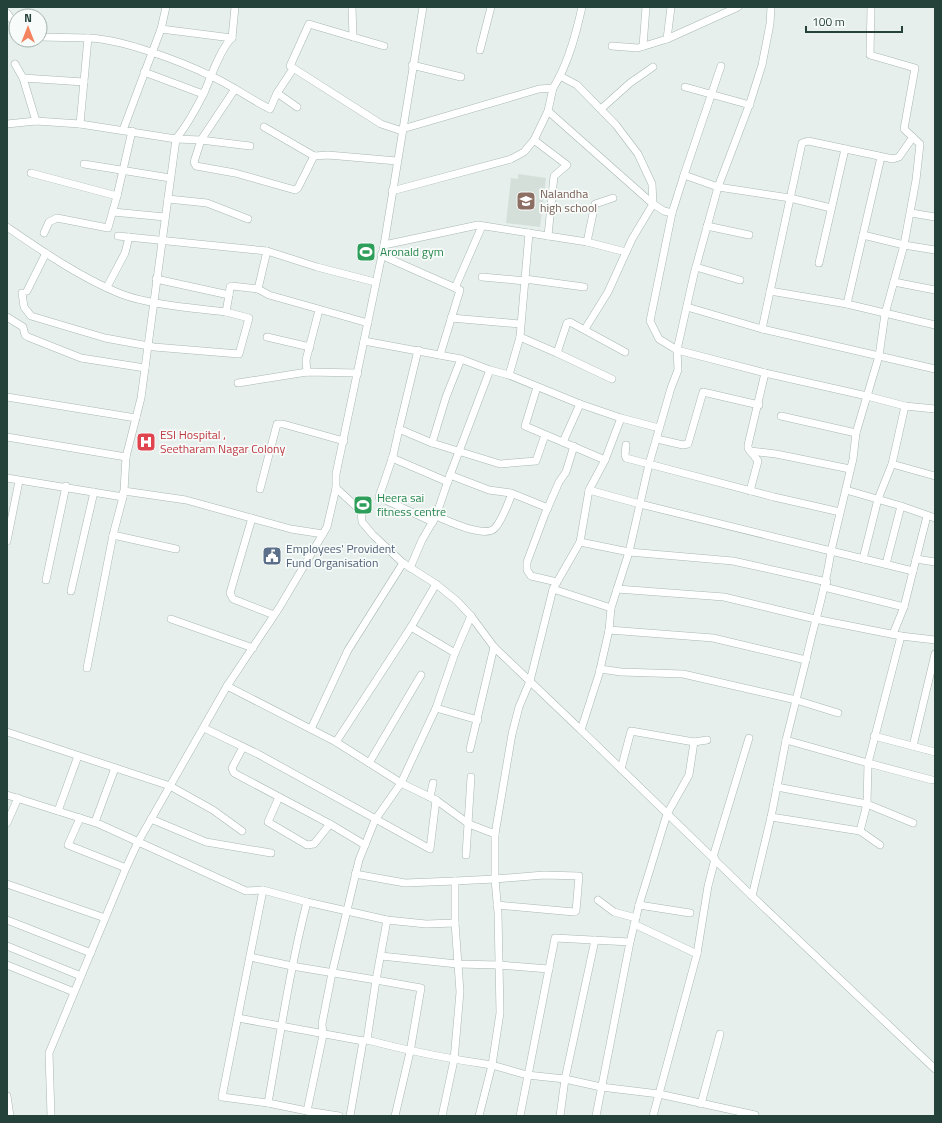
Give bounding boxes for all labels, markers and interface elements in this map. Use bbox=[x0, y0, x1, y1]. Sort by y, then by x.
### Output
north arrow bbox=[8, 8, 48, 48]
scale bar bbox=[806, 8, 902, 34]
text: N bbox=[24, 10, 32, 26]
text: 100 m bbox=[812, 12, 845, 31]
place label: Nalandha high school bbox=[540, 184, 597, 217]
school or university icon: Nalandha high school bbox=[515, 190, 537, 212]
sports icon: Aronald gym bbox=[355, 241, 377, 263]
place label: Aronald gym bbox=[380, 242, 444, 261]
place label: ESI Hospital , Seetharam Nagar Colony bbox=[160, 425, 285, 458]
hospital icon: ESI Hospital , Seetharam Nagar Colony bbox=[135, 431, 157, 453]
place label: Heera sai fitness centre bbox=[377, 488, 446, 521]
sports icon: Heera sai fitness centre bbox=[352, 494, 374, 516]
place label: Employees' Provident Fund Organisation bbox=[286, 539, 396, 572]
public building icon: Employees' Provident Fund Organisation bbox=[261, 545, 283, 567]

